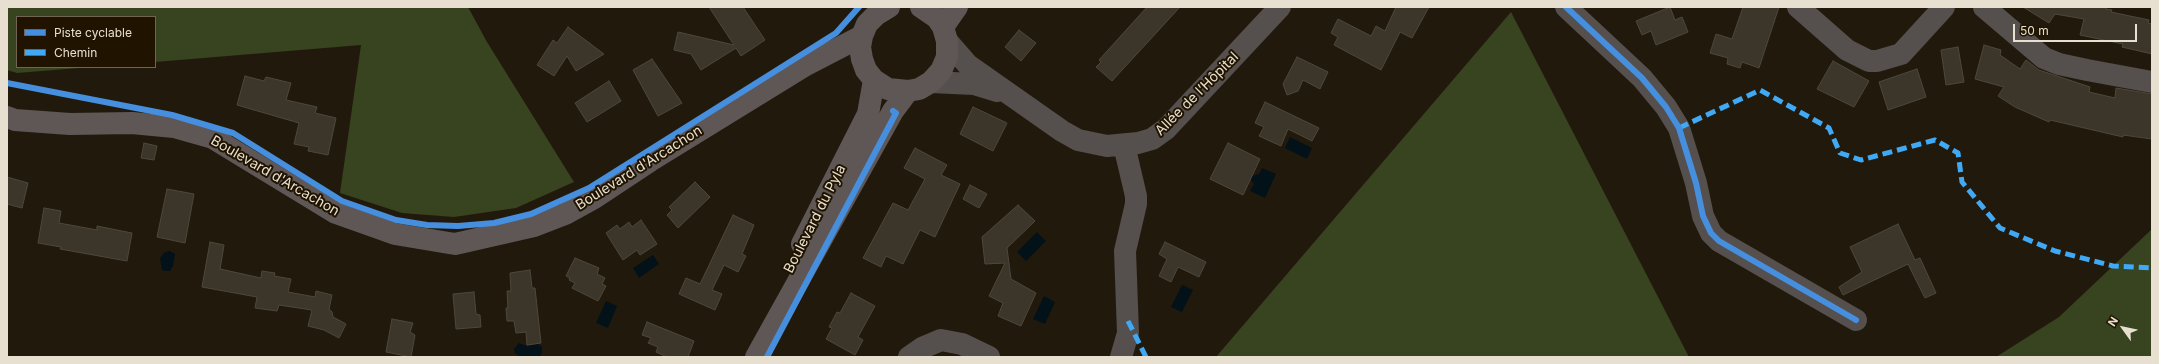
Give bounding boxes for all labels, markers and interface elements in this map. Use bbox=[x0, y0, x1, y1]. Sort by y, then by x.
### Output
legend bbox=[16, 16, 156, 68]
scale bar bbox=[2015, 16, 2139, 42]
text: 50 m bbox=[2020, 23, 2049, 38]
text: Piste cyclable bbox=[54, 25, 132, 40]
text: Chemin bbox=[54, 45, 97, 60]
street label: Allée de l’Hôpital bbox=[1152, 49, 1242, 139]
street label: Boulevard d'Arcachon bbox=[573, 122, 705, 214]
street label: Boulevard d'Arcachon bbox=[208, 132, 342, 220]
street label: Boulevard du Pyla bbox=[780, 162, 850, 276]
north arrow bbox=[2103, 308, 2143, 348]
text: N bbox=[2105, 314, 2121, 329]

